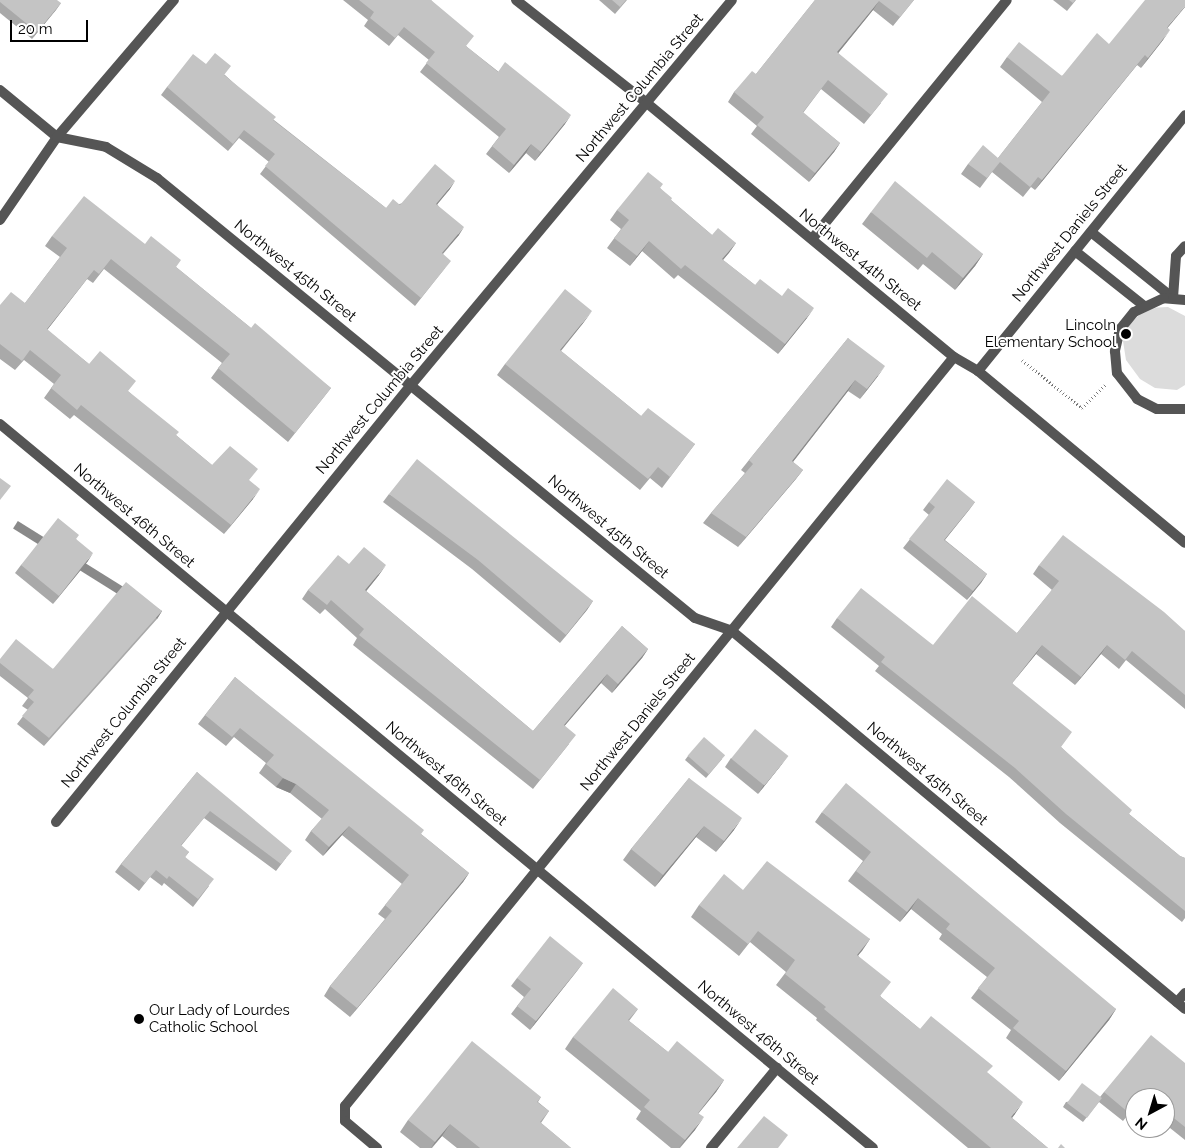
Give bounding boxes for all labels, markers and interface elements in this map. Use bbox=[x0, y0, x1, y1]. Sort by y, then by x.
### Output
scale bar bbox=[12, 10, 90, 42]
street label: Northwest Columbia Street bbox=[573, 10, 707, 166]
text: 20 m bbox=[18, 20, 53, 38]
street label: Northwest Daniels Street bbox=[1009, 160, 1131, 306]
street label: Northwest 44th Street bbox=[795, 205, 925, 315]
street label: Northwest 45th Street bbox=[230, 216, 360, 326]
place label: Lincoln Elementary School bbox=[984, 316, 1116, 351]
street label: Northwest Columbia Street bbox=[313, 322, 447, 478]
marker: Lincoln Elementary School bbox=[1120, 328, 1132, 340]
street label: Northwest 46th Street bbox=[70, 460, 198, 572]
street label: Northwest 45th Street bbox=[544, 471, 672, 583]
street label: Northwest Columbia Street bbox=[58, 634, 190, 792]
street label: Northwest Daniels Street bbox=[577, 649, 699, 795]
street label: Northwest 46th Street bbox=[382, 718, 510, 830]
street label: Northwest 45th Street bbox=[863, 718, 991, 830]
street label: Northwest 46th Street bbox=[694, 977, 822, 1089]
place label: Our Lady of Lourdes Catholic School bbox=[149, 1001, 291, 1036]
marker: Our Lady of Lourdes Catholic School bbox=[133, 1013, 145, 1025]
north arrow bbox=[1125, 1088, 1175, 1138]
text: N bbox=[1132, 1114, 1150, 1133]

